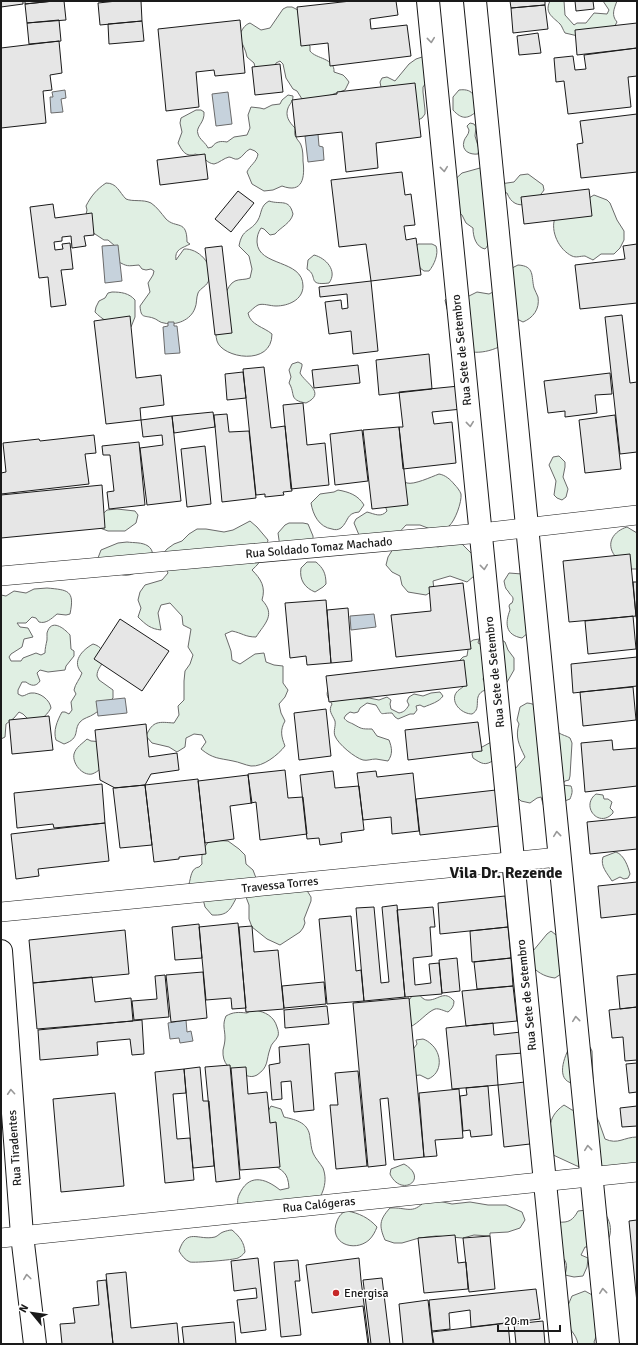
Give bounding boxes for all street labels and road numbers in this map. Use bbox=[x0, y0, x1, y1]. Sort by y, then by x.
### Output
street label: Rua Sete de Setembro bbox=[449, 294, 475, 406]
street label: Rua Soldado Tomaz Machado bbox=[245, 534, 393, 562]
street label: Rua Sete de Setembro bbox=[482, 616, 508, 728]
street label: Travessa Torres bbox=[241, 874, 319, 896]
street label: Rua Sete de Setembro bbox=[514, 939, 540, 1051]
street label: Rua Tiradentes bbox=[5, 1110, 25, 1186]
street label: Rua Calógeras bbox=[282, 1194, 356, 1216]

